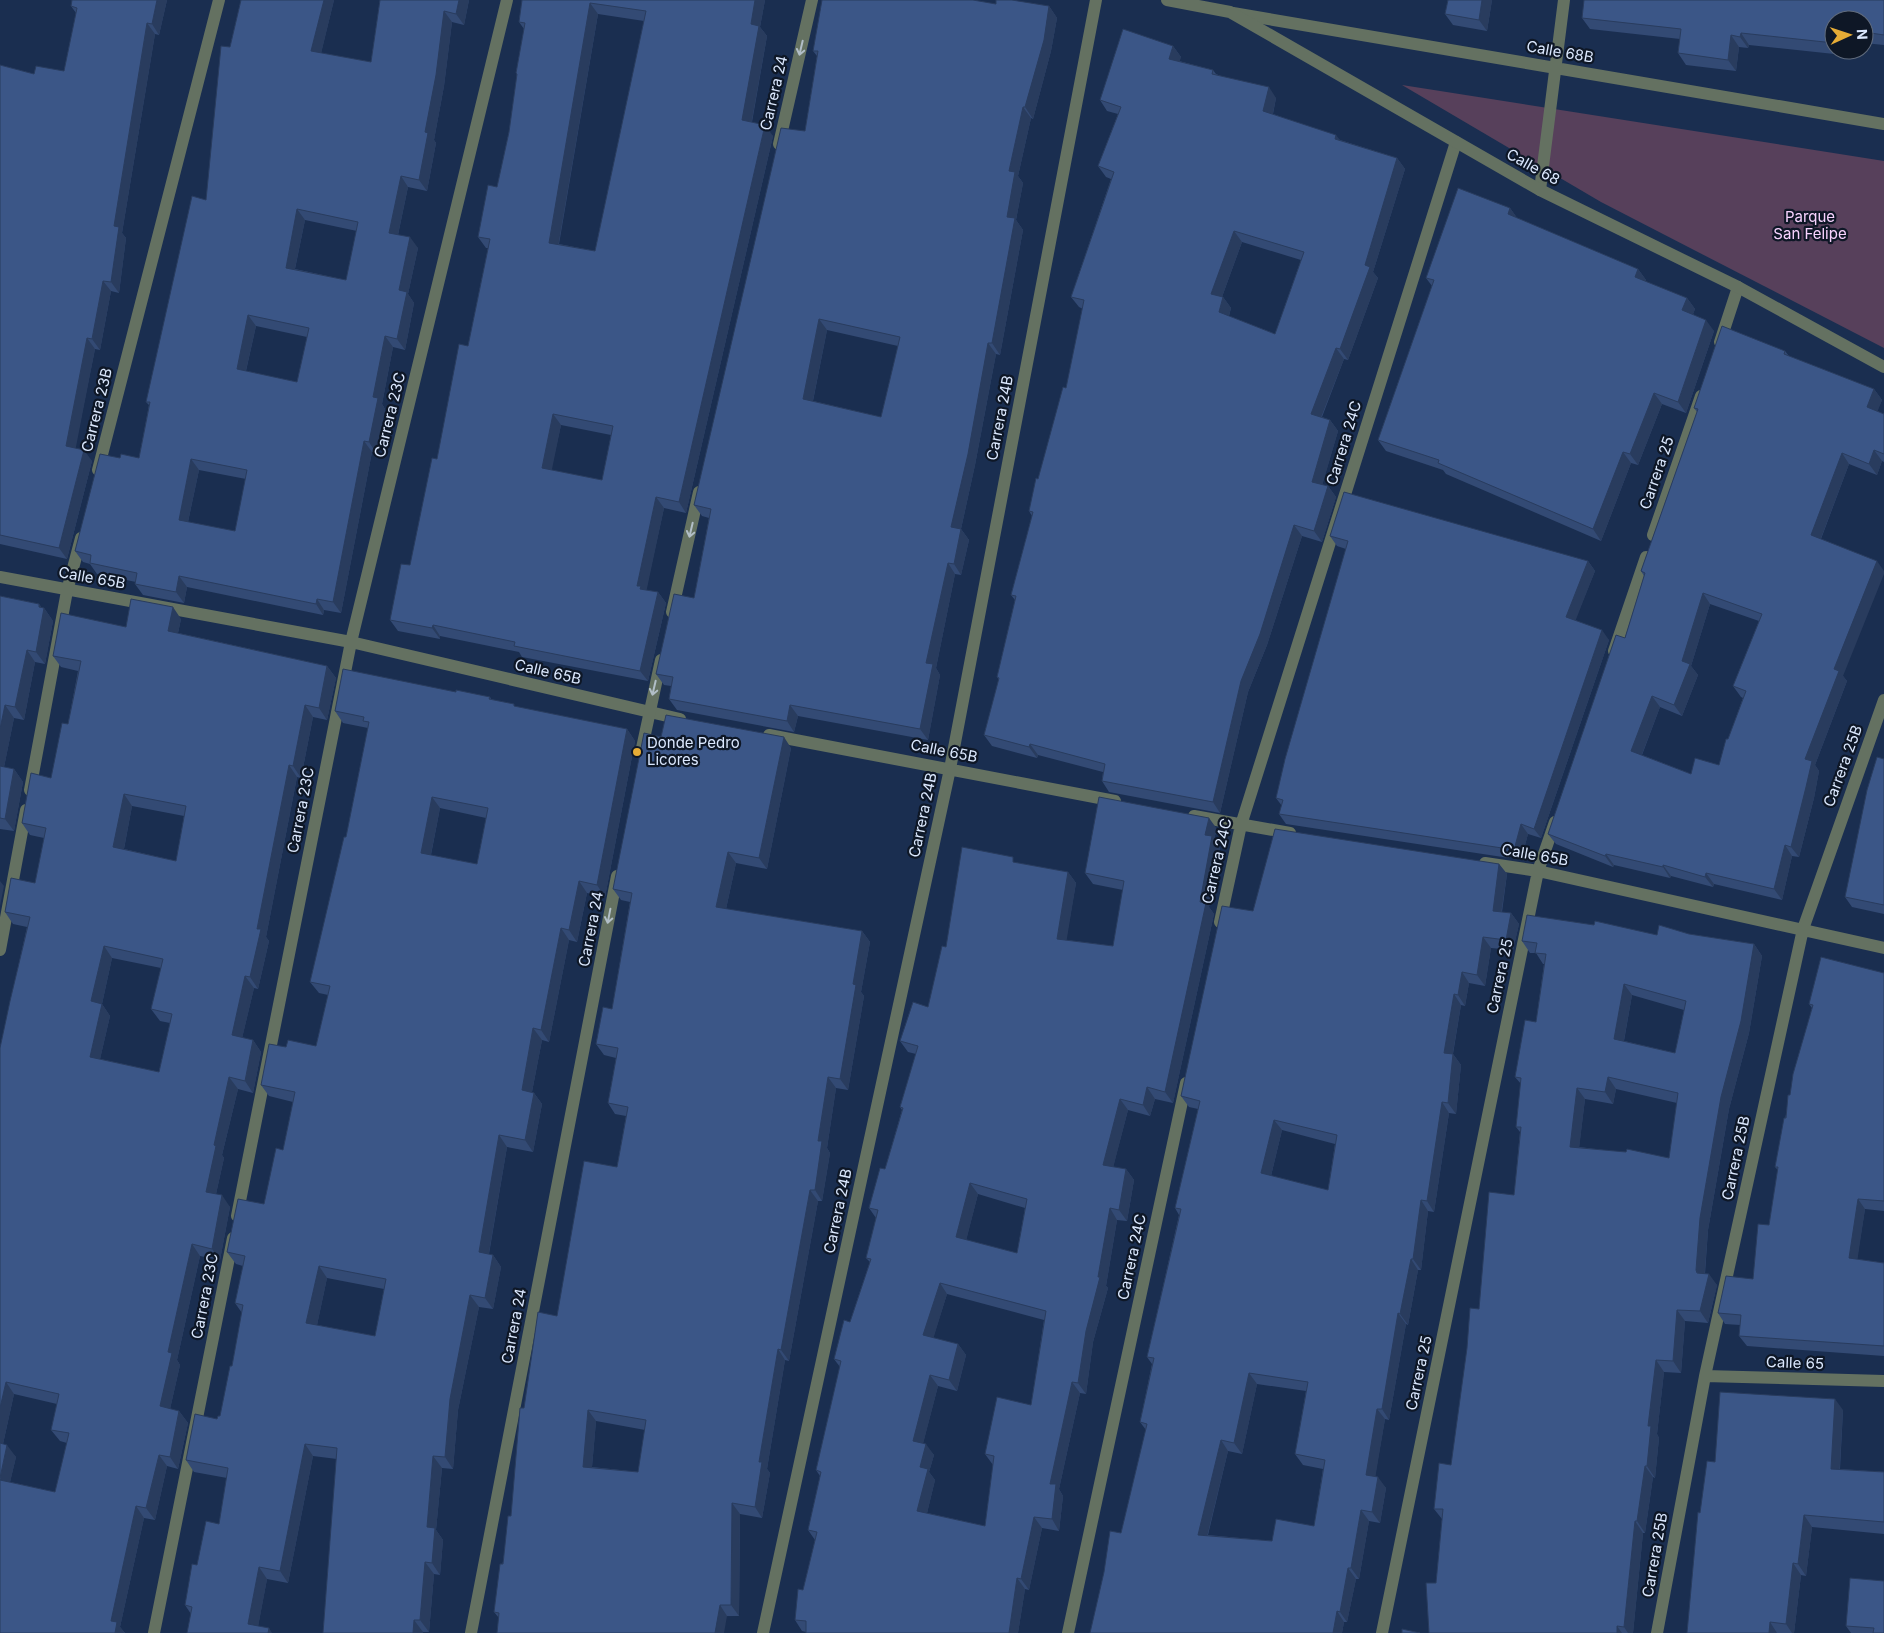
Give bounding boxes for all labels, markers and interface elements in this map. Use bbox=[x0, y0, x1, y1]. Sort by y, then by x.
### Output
north arrow bbox=[1824, 10, 1874, 60]
text: N bbox=[1854, 29, 1871, 40]
street label: Calle 68B bbox=[1525, 36, 1595, 67]
one-way arrow bbox=[796, 39, 805, 55]
street label: Carrera 24 bbox=[756, 54, 791, 132]
street label: Calle 68 bbox=[1503, 144, 1563, 189]
park label: Parque San Felipe bbox=[1773, 207, 1847, 243]
street label: Carrera 23B bbox=[77, 366, 116, 454]
street label: Carrera 23C bbox=[370, 370, 409, 459]
street label: Carrera 24B bbox=[982, 374, 1017, 462]
street label: Carrera 24C bbox=[1322, 398, 1365, 487]
street label: Carrera 25 bbox=[1635, 434, 1678, 512]
one-way arrow bbox=[686, 521, 695, 537]
street label: Calle 65B bbox=[57, 562, 127, 593]
street label: Calle 65B bbox=[513, 655, 583, 688]
one-way arrow bbox=[649, 680, 658, 696]
street label: Carrera 25B bbox=[1819, 722, 1866, 809]
place label: Donde Pedro Licores bbox=[647, 733, 740, 769]
street label: Calle 65B bbox=[909, 735, 979, 766]
marker: Donde Pedro Licores bbox=[631, 746, 643, 758]
street label: Carrera 23C bbox=[283, 765, 318, 854]
street label: Carrera 24B bbox=[904, 771, 941, 859]
street label: Carrera 24C bbox=[1197, 816, 1236, 906]
street label: Calle 65B bbox=[1500, 839, 1570, 870]
street label: Carrera 24 bbox=[574, 890, 607, 968]
one-way arrow bbox=[604, 908, 614, 924]
street label: Carrera 25 bbox=[1482, 937, 1517, 1015]
street label: Carrera 25B bbox=[1717, 1114, 1754, 1202]
street label: Carrera 24B bbox=[819, 1167, 856, 1255]
street label: Carrera 24C bbox=[1113, 1212, 1150, 1302]
street label: Carrera 23C bbox=[187, 1251, 222, 1340]
street label: Carrera 24 bbox=[497, 1287, 530, 1365]
street label: Carrera 25 bbox=[1401, 1334, 1436, 1412]
street label: Calle 65 bbox=[1766, 1352, 1824, 1373]
street label: Carrera 25B bbox=[1638, 1511, 1671, 1599]

